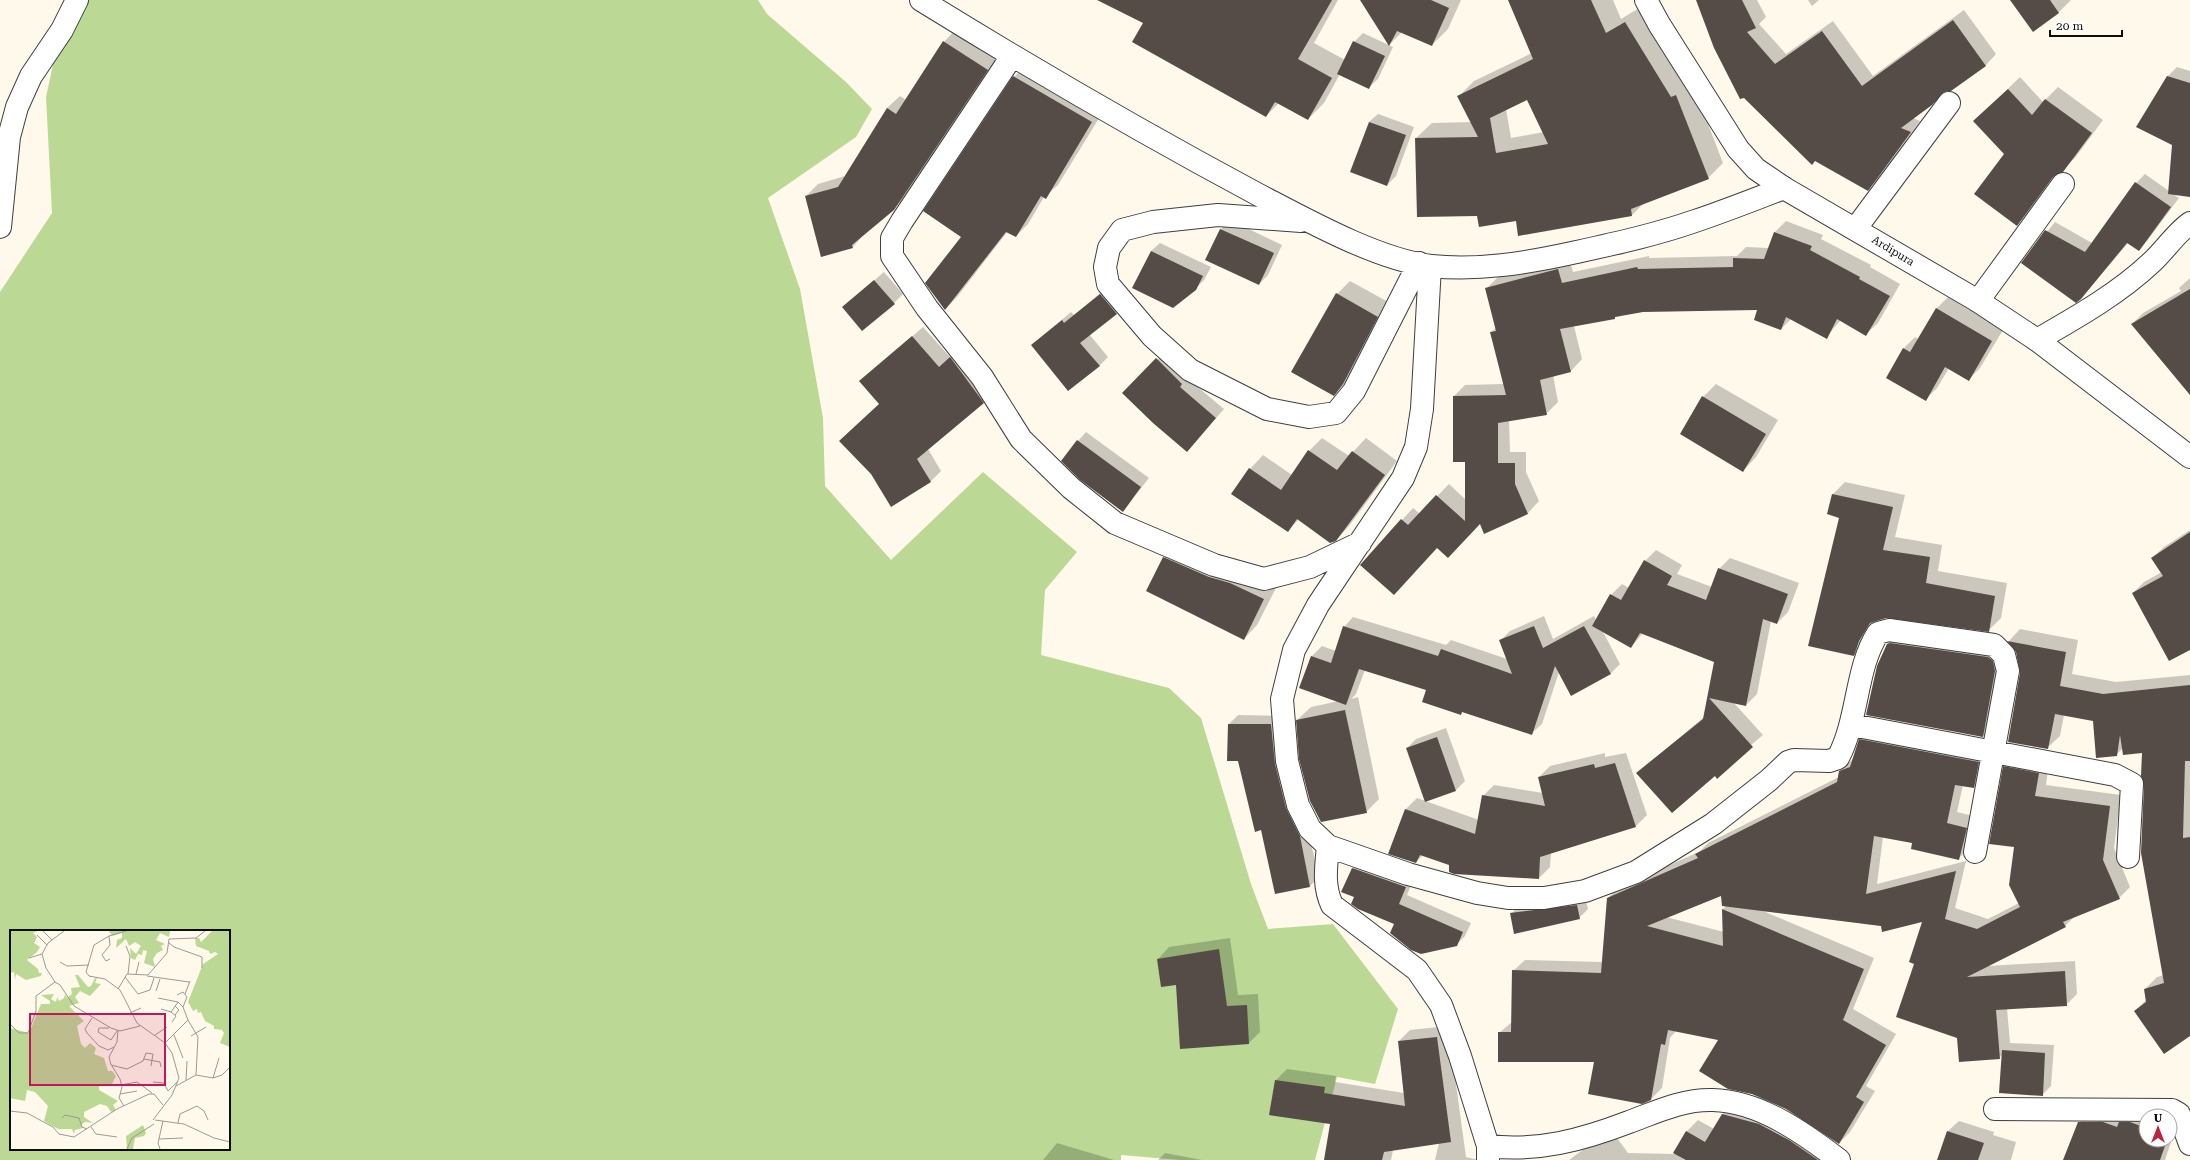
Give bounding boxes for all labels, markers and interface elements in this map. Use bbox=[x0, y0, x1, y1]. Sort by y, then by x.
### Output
scale bar bbox=[2050, 12, 2122, 38]
text: 20 m bbox=[2056, 19, 2083, 33]
street label: Ardipura bbox=[1869, 233, 1917, 269]
inset map bbox=[10, 930, 230, 1150]
north arrow bbox=[2138, 1108, 2178, 1148]
text: U bbox=[2154, 1112, 2163, 1125]

